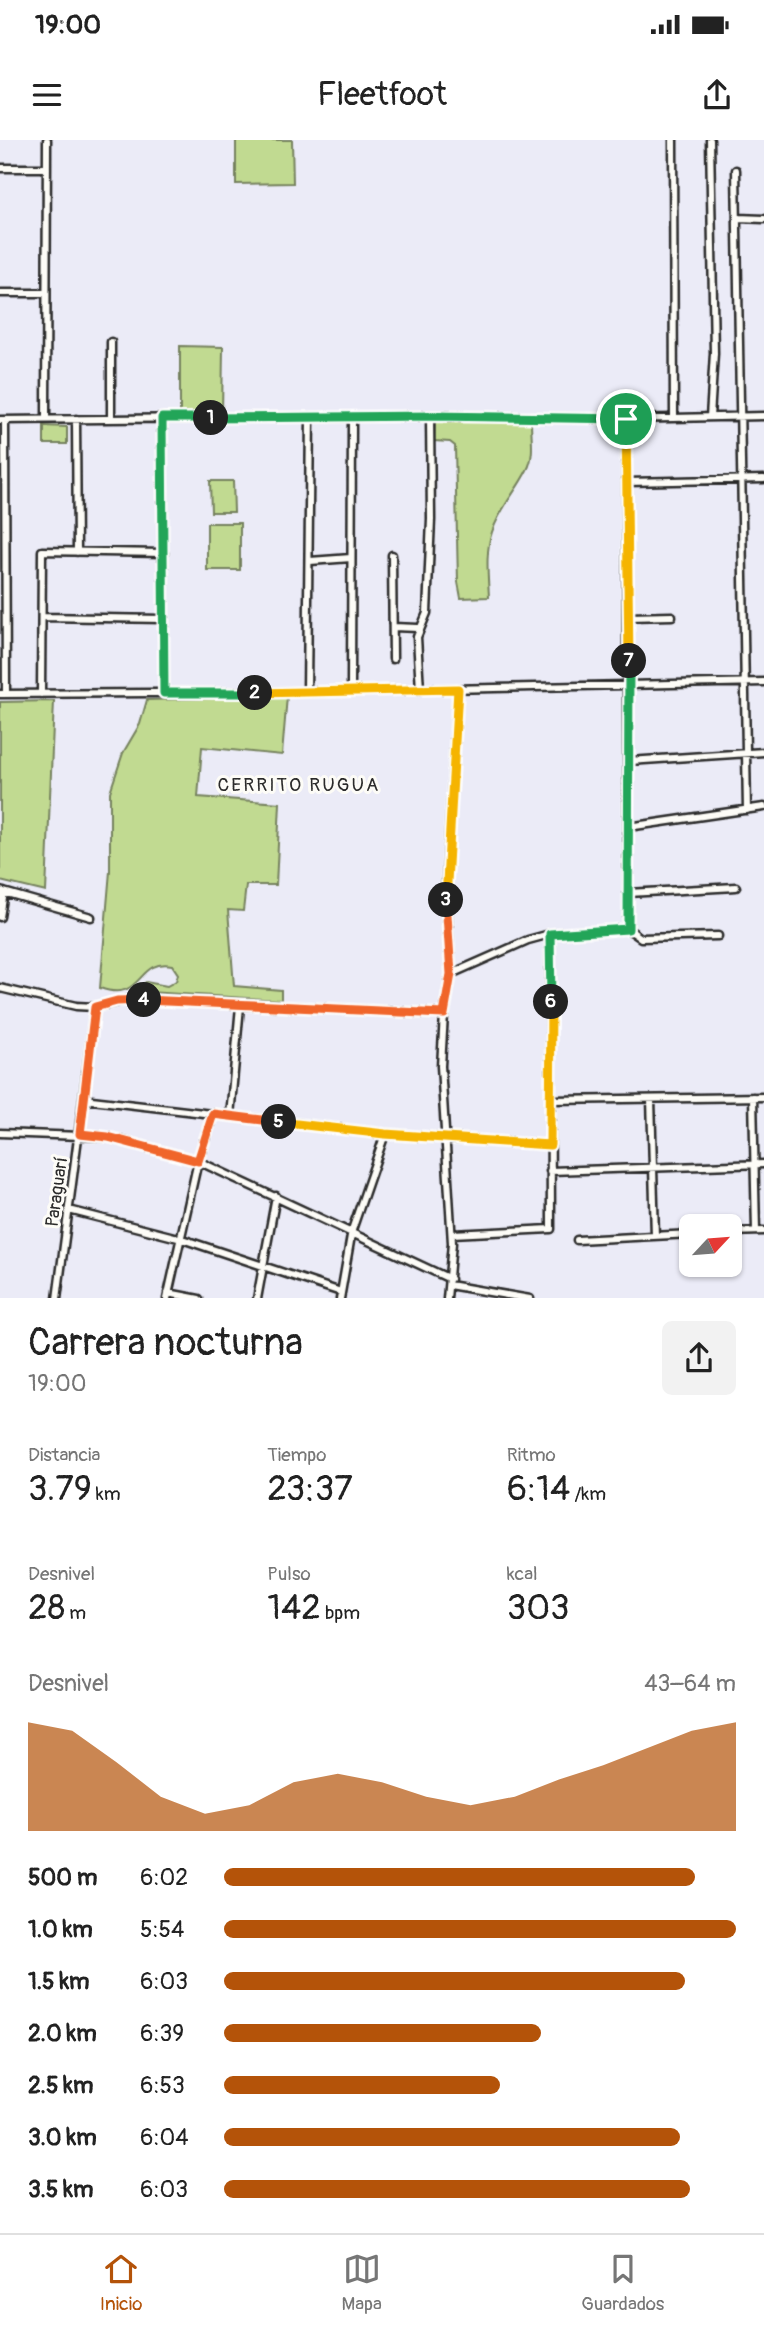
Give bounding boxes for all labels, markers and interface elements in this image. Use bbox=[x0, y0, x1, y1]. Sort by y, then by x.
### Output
text: 19:00 bbox=[35, 9, 101, 41]
text: Fleetfoot bbox=[317, 75, 447, 115]
icon: menu bbox=[28, 76, 66, 114]
icon: share bbox=[698, 76, 736, 114]
pin bbox=[596, 389, 656, 449]
pin: 1 bbox=[194, 400, 228, 436]
icon: arrive bbox=[607, 400, 645, 438]
text: 1 bbox=[207, 405, 214, 429]
pin: 7 bbox=[612, 644, 646, 678]
text: 7 bbox=[623, 648, 634, 672]
pin: 2 bbox=[238, 676, 272, 710]
text: 2 bbox=[249, 680, 260, 704]
district label: CERRITO RUGUA bbox=[218, 773, 380, 797]
pin: 3 bbox=[428, 882, 464, 918]
text: 3 bbox=[440, 887, 451, 911]
pin: 4 bbox=[127, 982, 162, 1018]
pin: 6 bbox=[534, 984, 568, 1020]
text: 4 bbox=[138, 987, 149, 1011]
text: 6 bbox=[545, 989, 556, 1013]
pin: 5 bbox=[262, 1104, 296, 1140]
text: 5 bbox=[273, 1109, 284, 1133]
street label: Paraguarí bbox=[41, 1156, 73, 1228]
north arrow bbox=[679, 1214, 742, 1278]
map controls bbox=[679, 1214, 742, 1277]
text: Carrera nocturna bbox=[28, 1319, 303, 1367]
button: share bbox=[662, 1321, 736, 1395]
text: 19:00 bbox=[28, 1369, 86, 1398]
text: Distancia bbox=[28, 1443, 100, 1467]
text: Tiempo bbox=[267, 1443, 326, 1467]
text: Ritmo bbox=[507, 1443, 556, 1467]
text: 3.79 bbox=[28, 1467, 92, 1511]
text: 23:37 bbox=[267, 1467, 353, 1511]
text: 6:14 bbox=[507, 1467, 570, 1511]
text: km bbox=[92, 1482, 121, 1506]
text: /km bbox=[570, 1482, 606, 1506]
text: Desnivel bbox=[28, 1562, 95, 1586]
text: Pulso bbox=[267, 1562, 311, 1586]
text: kcal bbox=[507, 1562, 538, 1586]
text: 28 bbox=[28, 1586, 65, 1630]
text: 142 bbox=[267, 1586, 321, 1630]
text: 303 bbox=[507, 1586, 570, 1630]
text: m bbox=[65, 1601, 86, 1625]
text: bpm bbox=[321, 1601, 360, 1625]
text: Desnivel bbox=[28, 1669, 109, 1698]
text: 43–64 m bbox=[644, 1669, 736, 1698]
text: 500 m bbox=[28, 1863, 97, 1892]
text: 6:02 bbox=[140, 1863, 188, 1892]
text: 1.0 km bbox=[28, 1915, 93, 1944]
text: 5:54 bbox=[140, 1915, 184, 1944]
text: 1.5 km bbox=[28, 1967, 90, 1996]
text: 6:03 bbox=[140, 1967, 188, 1996]
text: 2.0 km bbox=[28, 2019, 97, 2048]
text: 6:39 bbox=[140, 2019, 184, 2048]
text: 2.5 km bbox=[28, 2071, 93, 2100]
text: 6:53 bbox=[140, 2071, 185, 2100]
text: 3.0 km bbox=[28, 2123, 97, 2152]
text: 6:04 bbox=[140, 2123, 189, 2152]
text: 3.5 km bbox=[28, 2175, 93, 2204]
text: 6:03 bbox=[140, 2175, 188, 2204]
tab: Inicio bbox=[100, 2250, 142, 2316]
tab: Mapa bbox=[342, 2250, 382, 2316]
tab: Guardados bbox=[581, 2250, 664, 2316]

